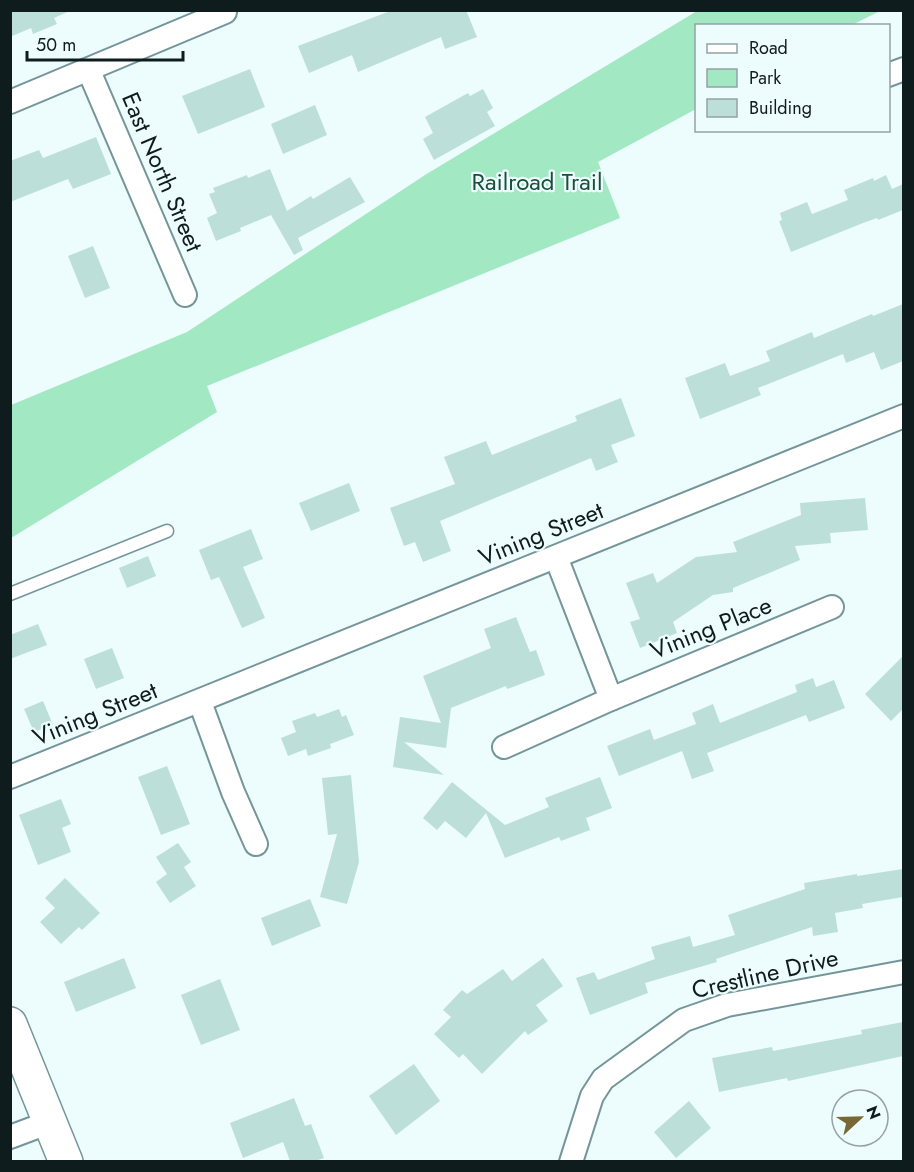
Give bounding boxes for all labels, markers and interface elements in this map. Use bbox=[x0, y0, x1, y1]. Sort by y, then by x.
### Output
scale bar bbox=[27, 24, 183, 62]
legend bbox=[695, 24, 890, 132]
text: 50 m bbox=[36, 32, 76, 58]
text: Road bbox=[749, 35, 788, 61]
text: Park bbox=[749, 65, 781, 91]
street label: East North Street bbox=[113, 87, 212, 257]
text: Building bbox=[749, 95, 812, 121]
park label: Railroad Trail bbox=[472, 164, 602, 199]
street label: Vining Street bbox=[473, 493, 609, 574]
street label: Vining Place bbox=[645, 587, 777, 668]
street label: Vining Street bbox=[27, 673, 163, 754]
street label: Crestline Drive bbox=[688, 940, 842, 1007]
north arrow bbox=[830, 1088, 890, 1148]
text: N bbox=[860, 1102, 886, 1123]

